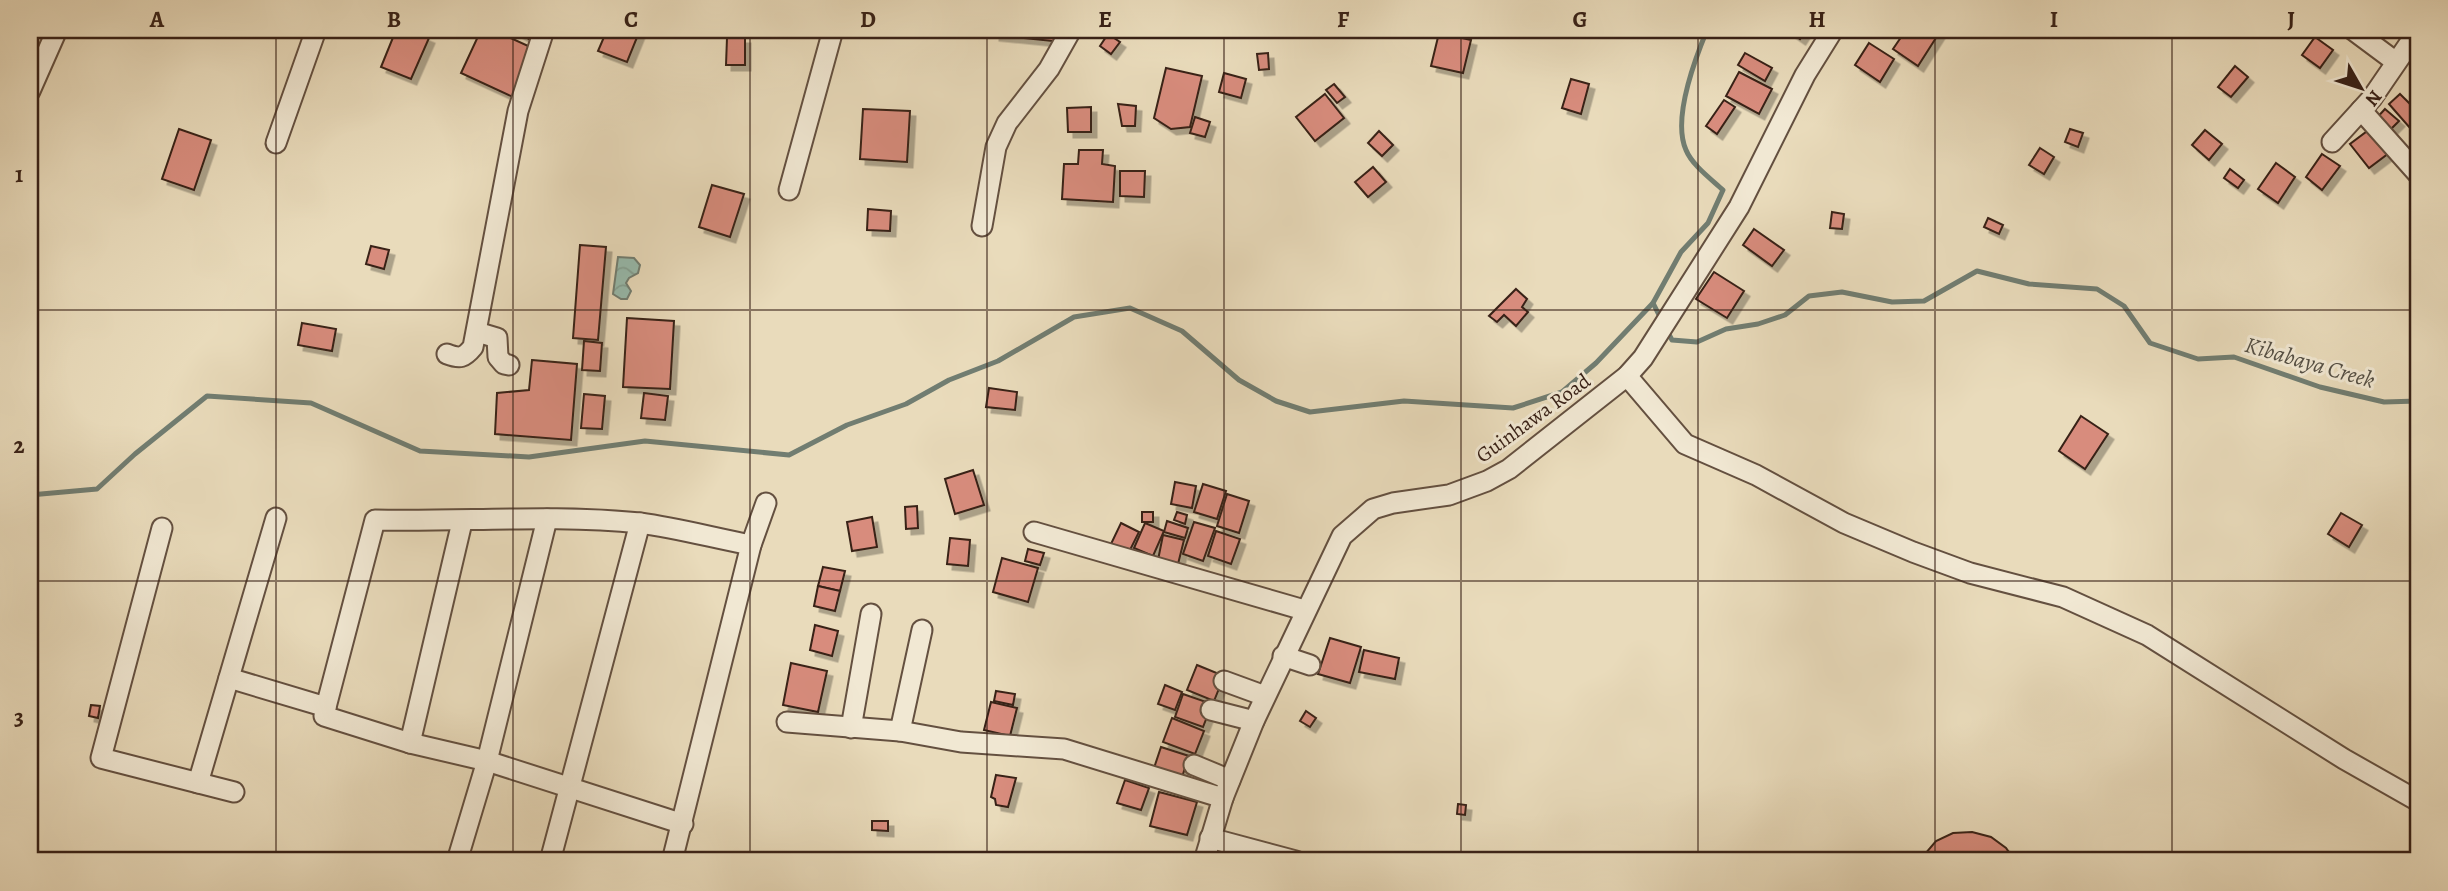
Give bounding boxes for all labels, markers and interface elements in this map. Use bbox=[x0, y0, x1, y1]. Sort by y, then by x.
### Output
text: A bbox=[149, 4, 165, 35]
text: B bbox=[387, 4, 401, 35]
text: C bbox=[624, 4, 638, 35]
text: D bbox=[860, 4, 876, 35]
text: E bbox=[1098, 4, 1112, 35]
text: F bbox=[1337, 4, 1350, 35]
text: G bbox=[1572, 4, 1588, 35]
text: H bbox=[1808, 4, 1826, 35]
text: I bbox=[2050, 4, 2058, 35]
text: J bbox=[2287, 4, 2295, 35]
north arrow bbox=[2326, 52, 2396, 122]
text: N bbox=[2359, 85, 2388, 112]
text: 1 bbox=[15, 159, 23, 190]
water label: Kibabaya Creek bbox=[2241, 329, 2379, 396]
street label: Guinhawa Road bbox=[1470, 367, 1596, 469]
text: 2 bbox=[13, 430, 25, 461]
text: 3 bbox=[14, 702, 24, 733]

